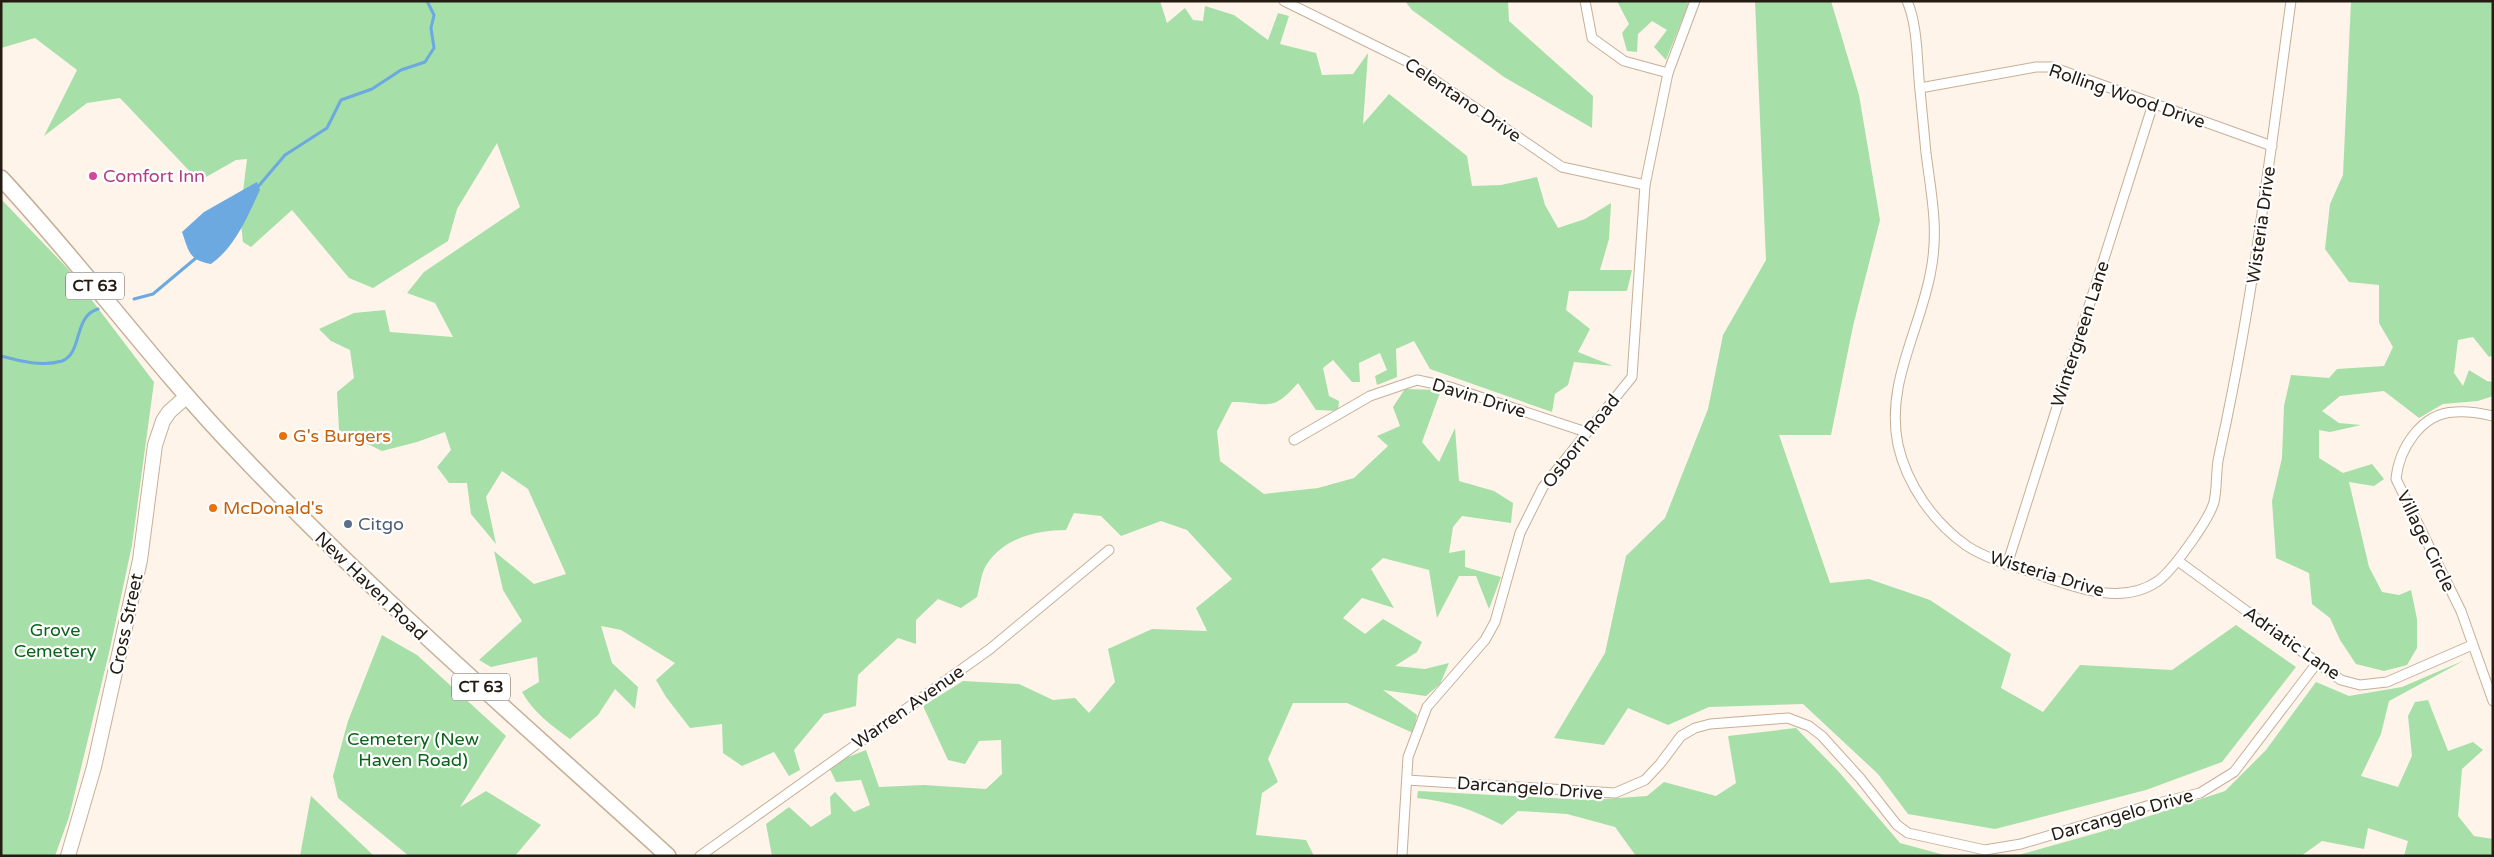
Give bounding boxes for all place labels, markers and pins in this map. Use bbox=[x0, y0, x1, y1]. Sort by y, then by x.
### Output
place label: Comfort Inn bbox=[103, 165, 205, 187]
marker: Comfort Inn bbox=[87, 170, 99, 182]
place label: G's Burgers bbox=[293, 425, 391, 447]
marker: G's Burgers bbox=[277, 430, 289, 442]
place label: McDonald's bbox=[223, 497, 323, 519]
marker: McDonald's bbox=[207, 502, 219, 514]
place label: Citgo bbox=[358, 513, 404, 535]
marker: Citgo bbox=[342, 518, 354, 530]

